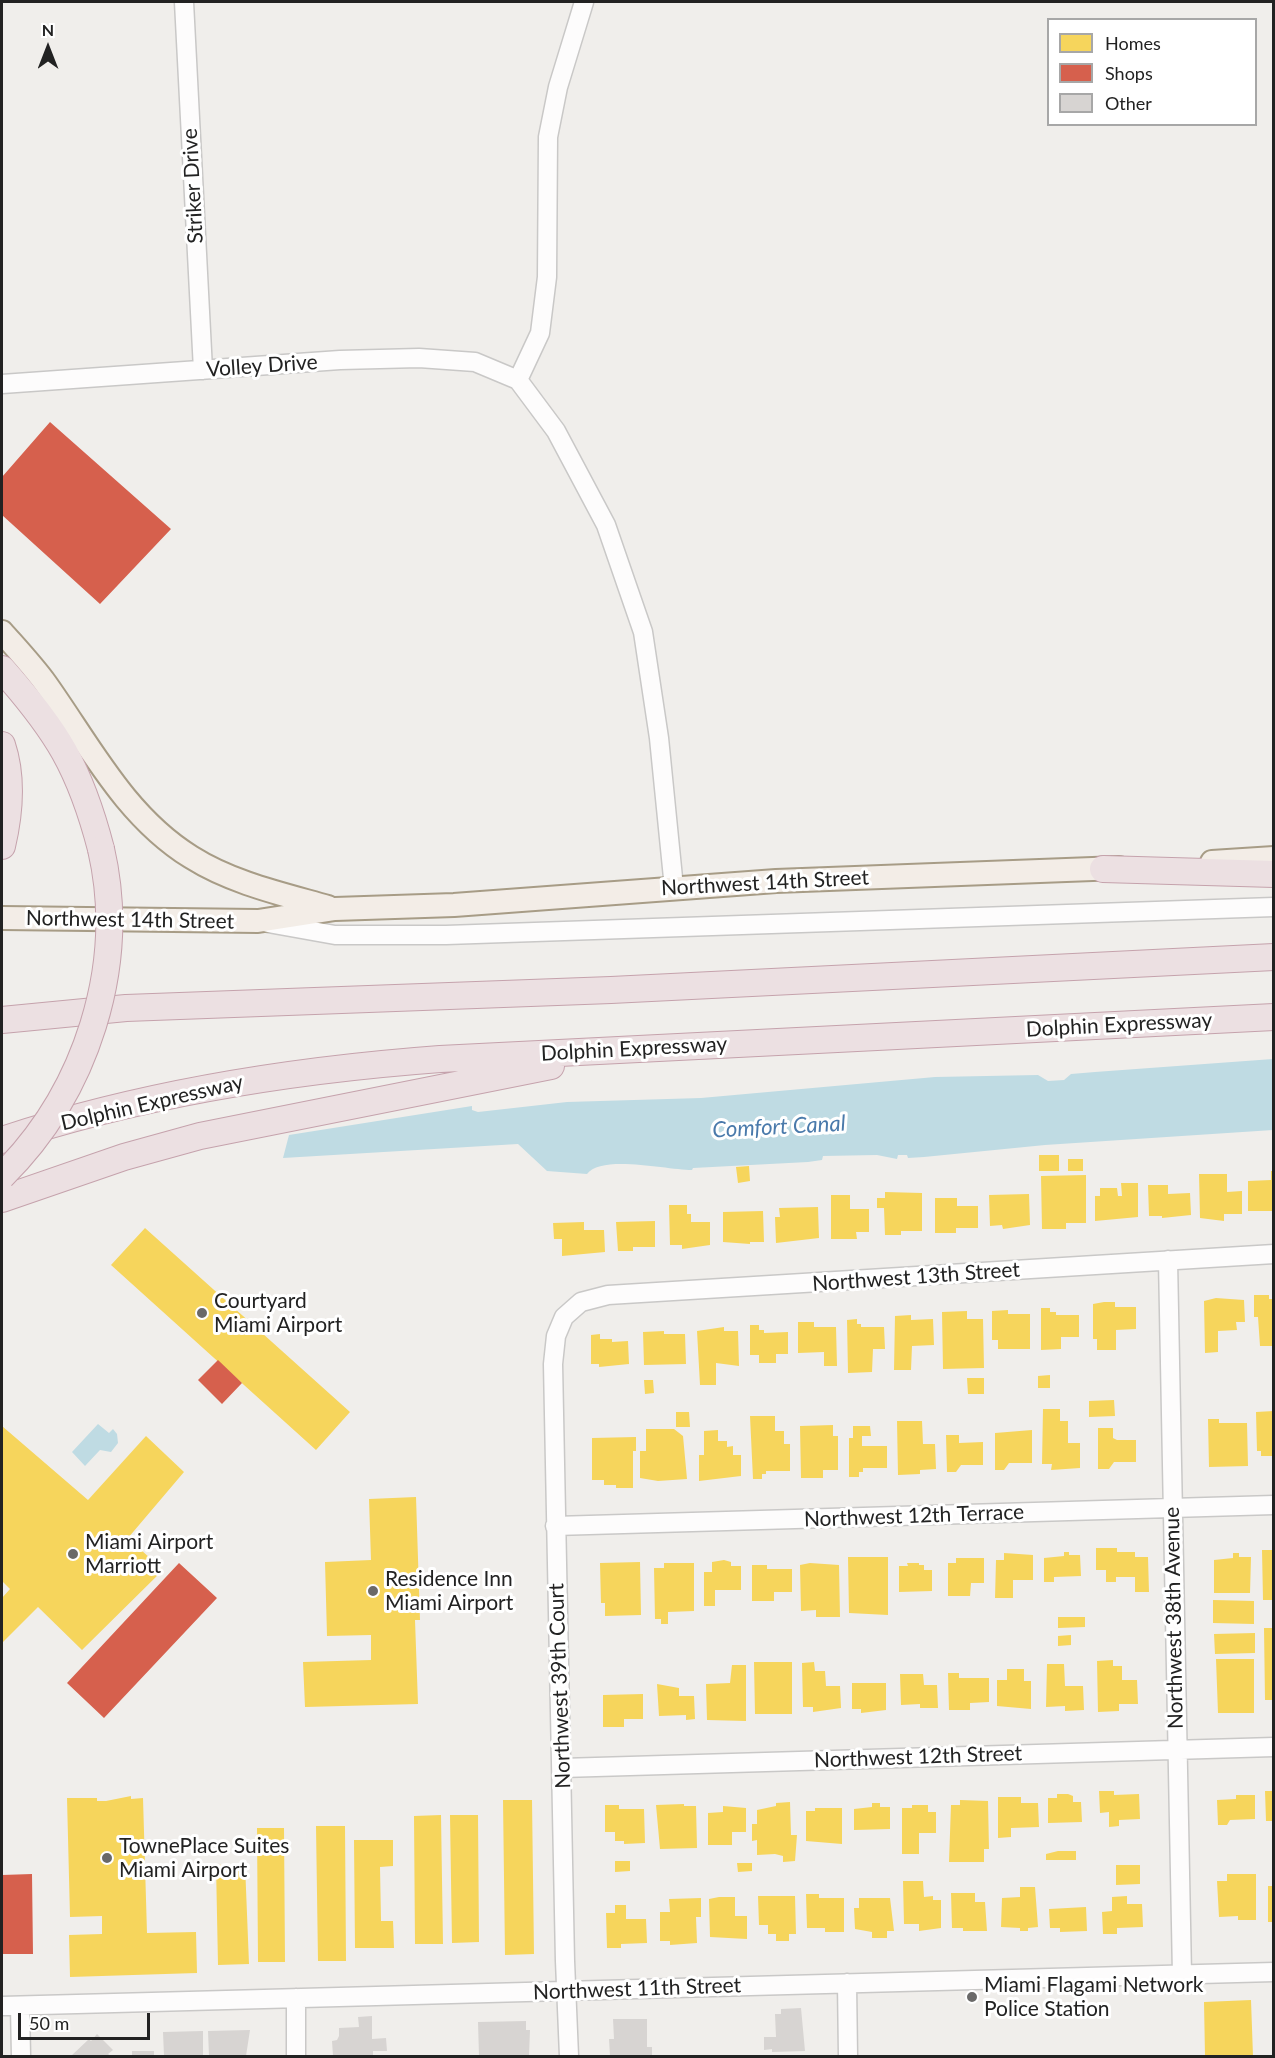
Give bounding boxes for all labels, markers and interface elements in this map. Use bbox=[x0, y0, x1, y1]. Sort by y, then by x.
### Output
north arrow bbox=[18, 18, 78, 78]
legend bbox=[1047, 18, 1257, 126]
text: N bbox=[42, 20, 54, 39]
text: Homes bbox=[1105, 32, 1161, 54]
text: Shops bbox=[1105, 62, 1153, 84]
text: Other bbox=[1105, 92, 1152, 114]
street label: Striker Drive bbox=[177, 128, 209, 244]
street label: Volley Drive bbox=[205, 350, 319, 382]
street label: Northwest 14th Street bbox=[660, 865, 870, 901]
street label: Northwest 14th Street bbox=[26, 906, 234, 934]
street label: Dolphin Expressway bbox=[1025, 1008, 1213, 1042]
street label: Dolphin Expressway bbox=[540, 1032, 728, 1066]
street label: Dolphin Expressway bbox=[58, 1070, 246, 1136]
water label: Comfort Canal bbox=[712, 1110, 846, 1144]
street label: Northwest 13th Street bbox=[811, 1257, 1021, 1297]
place label: Courtyard Miami Airport bbox=[214, 1288, 342, 1338]
marker: Courtyard Miami Airport bbox=[195, 1306, 209, 1320]
street label: Northwest 12th Terrace bbox=[803, 1500, 1025, 1532]
street label: Northwest 38th Avenue bbox=[1159, 1507, 1189, 1729]
place label: Miami Airport Marriott bbox=[85, 1529, 213, 1579]
marker: Miami Airport Marriott bbox=[66, 1547, 80, 1561]
place label: Residence Inn Miami Airport bbox=[385, 1566, 513, 1616]
street label: Northwest 39th Court bbox=[544, 1583, 576, 1789]
marker: Residence Inn Miami Airport bbox=[366, 1584, 380, 1598]
street label: Northwest 12th Street bbox=[814, 1741, 1022, 1773]
place label: TownePlace Suites Miami Airport bbox=[119, 1833, 289, 1883]
marker: TownePlace Suites Miami Airport bbox=[100, 1851, 114, 1865]
place label: Miami Flagami Network Police Station bbox=[984, 1972, 1203, 2022]
street label: Northwest 11th Street bbox=[533, 1973, 741, 2005]
marker: Miami Flagami Network Police Station bbox=[965, 1990, 979, 2004]
scale bar bbox=[21, 2001, 153, 2039]
text: 50 m bbox=[29, 2012, 69, 2034]

